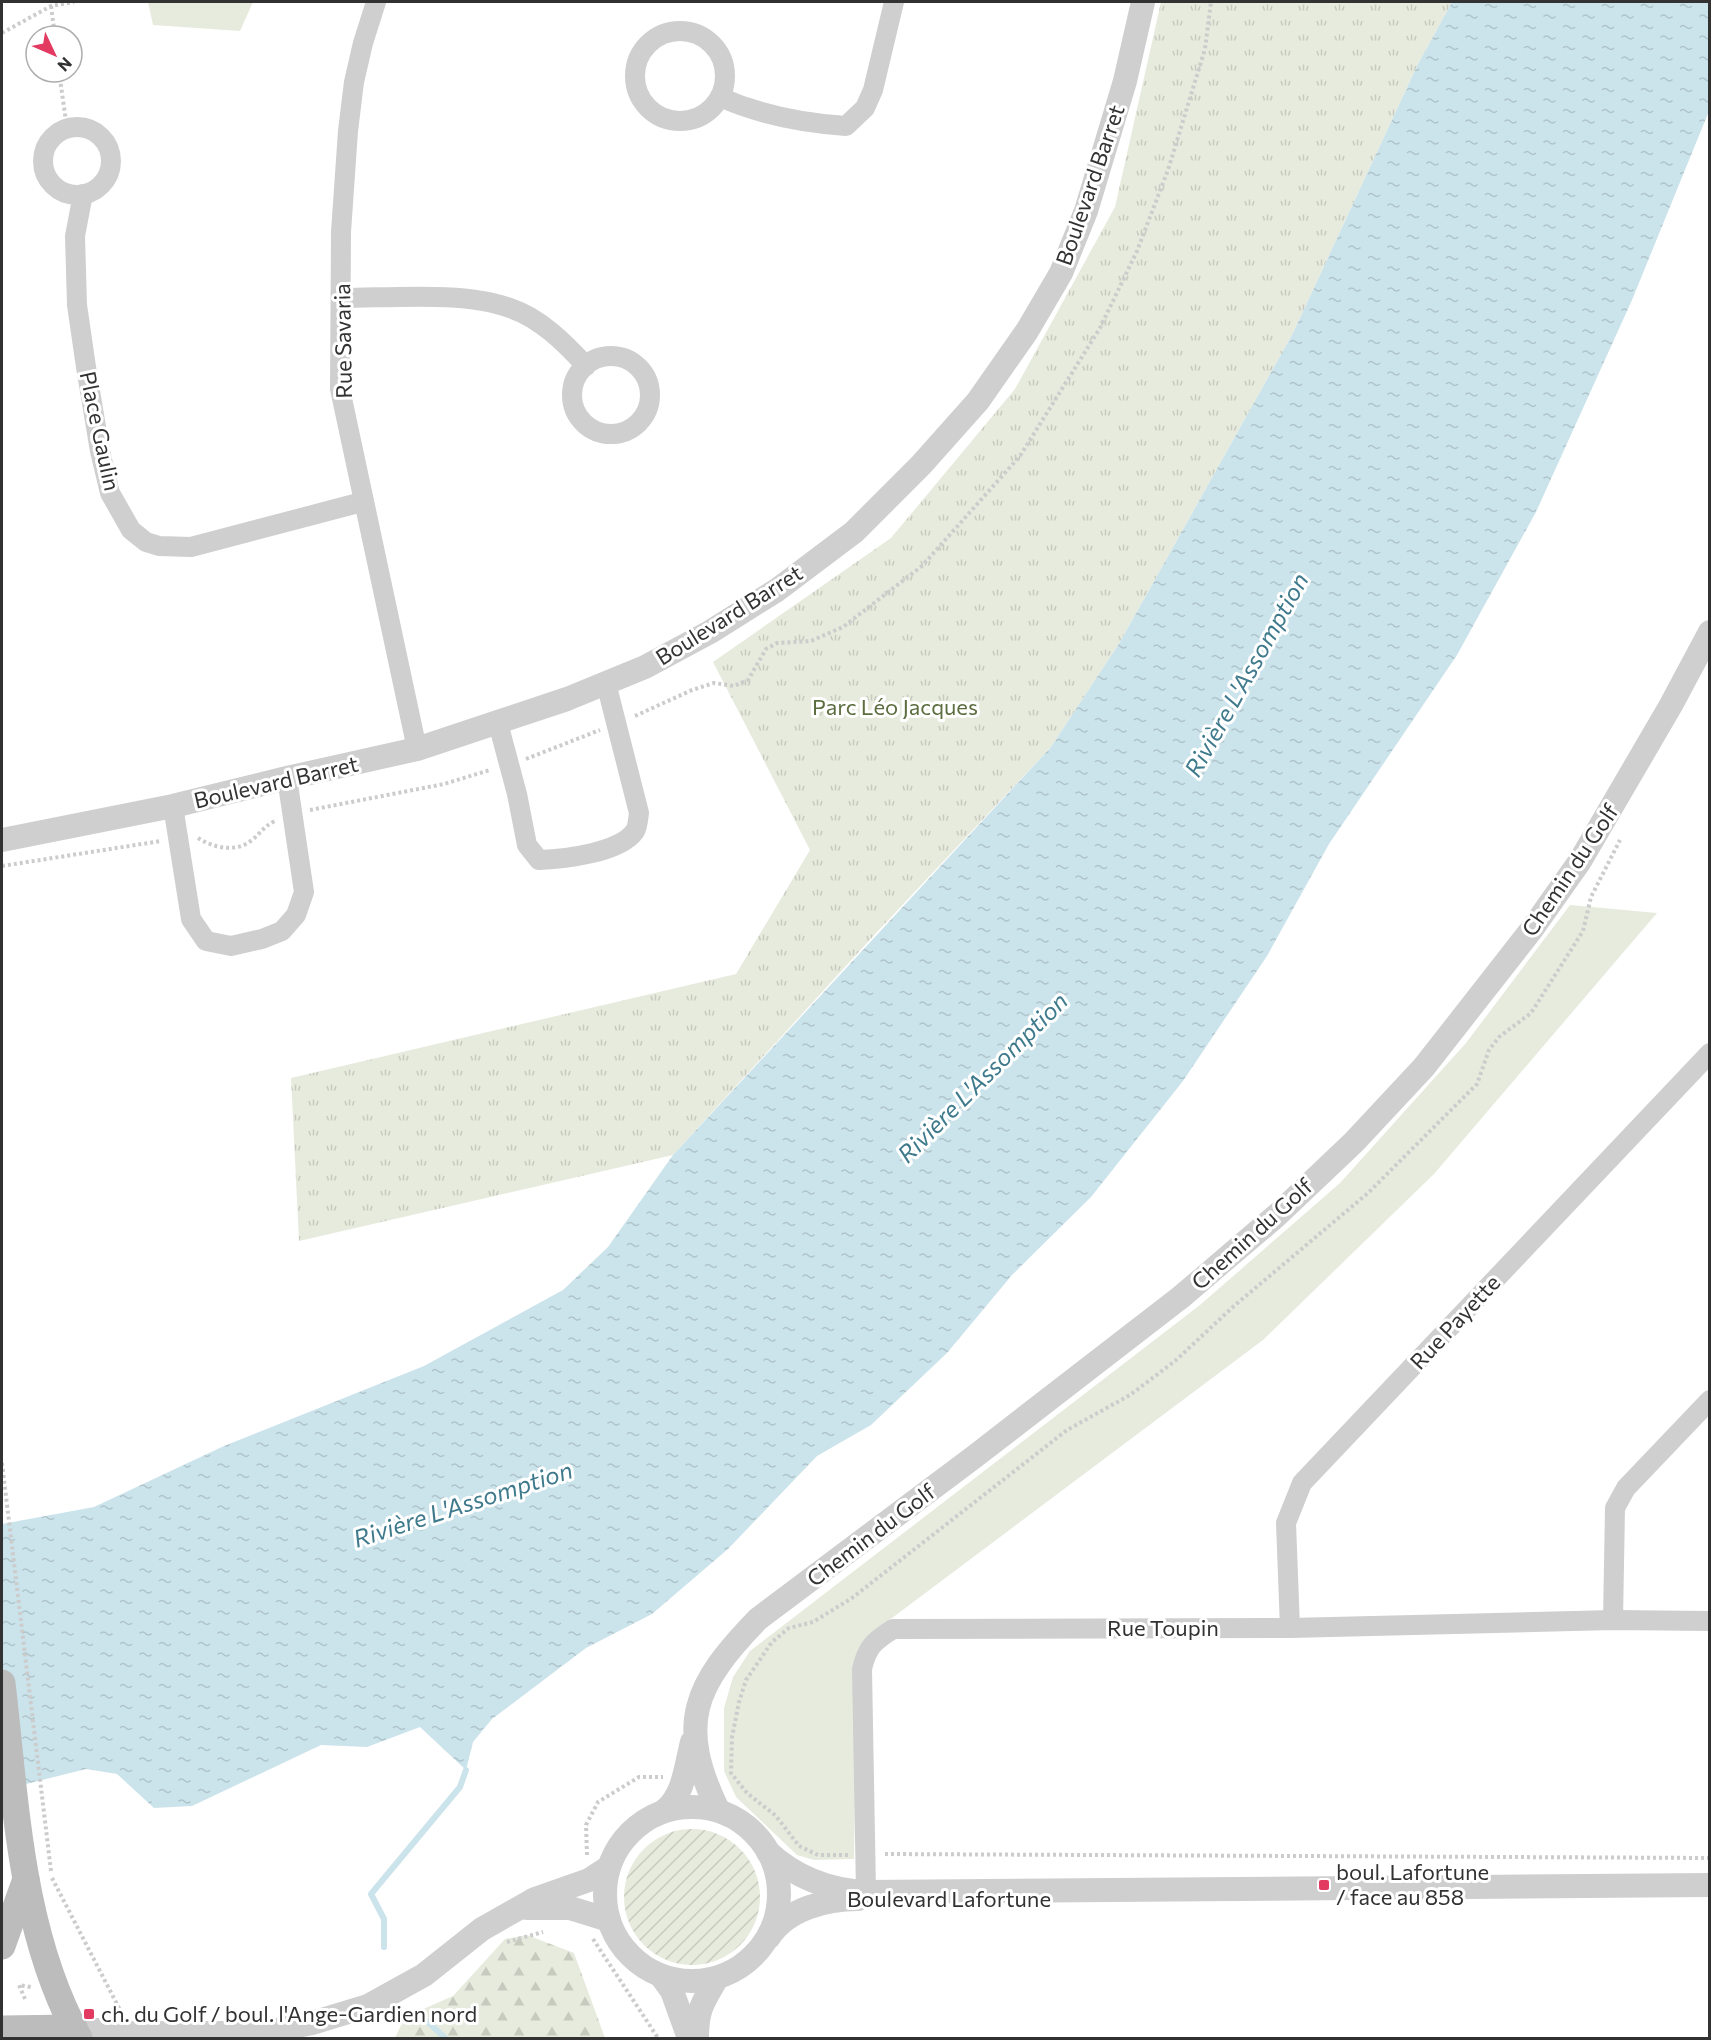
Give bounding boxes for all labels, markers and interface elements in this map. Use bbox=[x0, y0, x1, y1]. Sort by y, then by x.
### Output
north arrow bbox=[24, 24, 84, 84]
text: N bbox=[54, 54, 76, 76]
street label: Boulevard Barret bbox=[1049, 101, 1130, 269]
street label: Rue Savaria bbox=[328, 283, 357, 399]
street label: Place Gaulin bbox=[75, 369, 126, 493]
street label: Boulevard Barret bbox=[650, 559, 807, 670]
water label: Rivière L'Assomption bbox=[1178, 567, 1314, 781]
park label: Parc Léo Jacques bbox=[812, 693, 978, 720]
street label: Boulevard Barret bbox=[191, 749, 361, 814]
street label: Chemin du Golf bbox=[1515, 798, 1624, 941]
water label: Rivière L'Assomption bbox=[891, 986, 1073, 1168]
street label: Chemin du Golf bbox=[1186, 1172, 1318, 1295]
street label: Rue Payette bbox=[1404, 1269, 1505, 1375]
water label: Rivière L'Assomption bbox=[349, 1454, 576, 1553]
street label: Chemin du Golf bbox=[801, 1477, 940, 1592]
street label: Rue Toupin bbox=[1107, 1614, 1219, 1641]
place label: boul. Lafortune / face au 858 bbox=[1336, 1858, 1489, 1910]
marker: boul. Lafortune / face au 858 bbox=[1317, 1878, 1331, 1892]
street label: Boulevard Lafortune bbox=[847, 1885, 1051, 1912]
place label: ch. du Golf / boul. l'Ange-Gardien nord bbox=[101, 2000, 477, 2027]
marker: ch. du Golf / boul. l'Ange-Gardien nord bbox=[82, 2007, 96, 2021]

